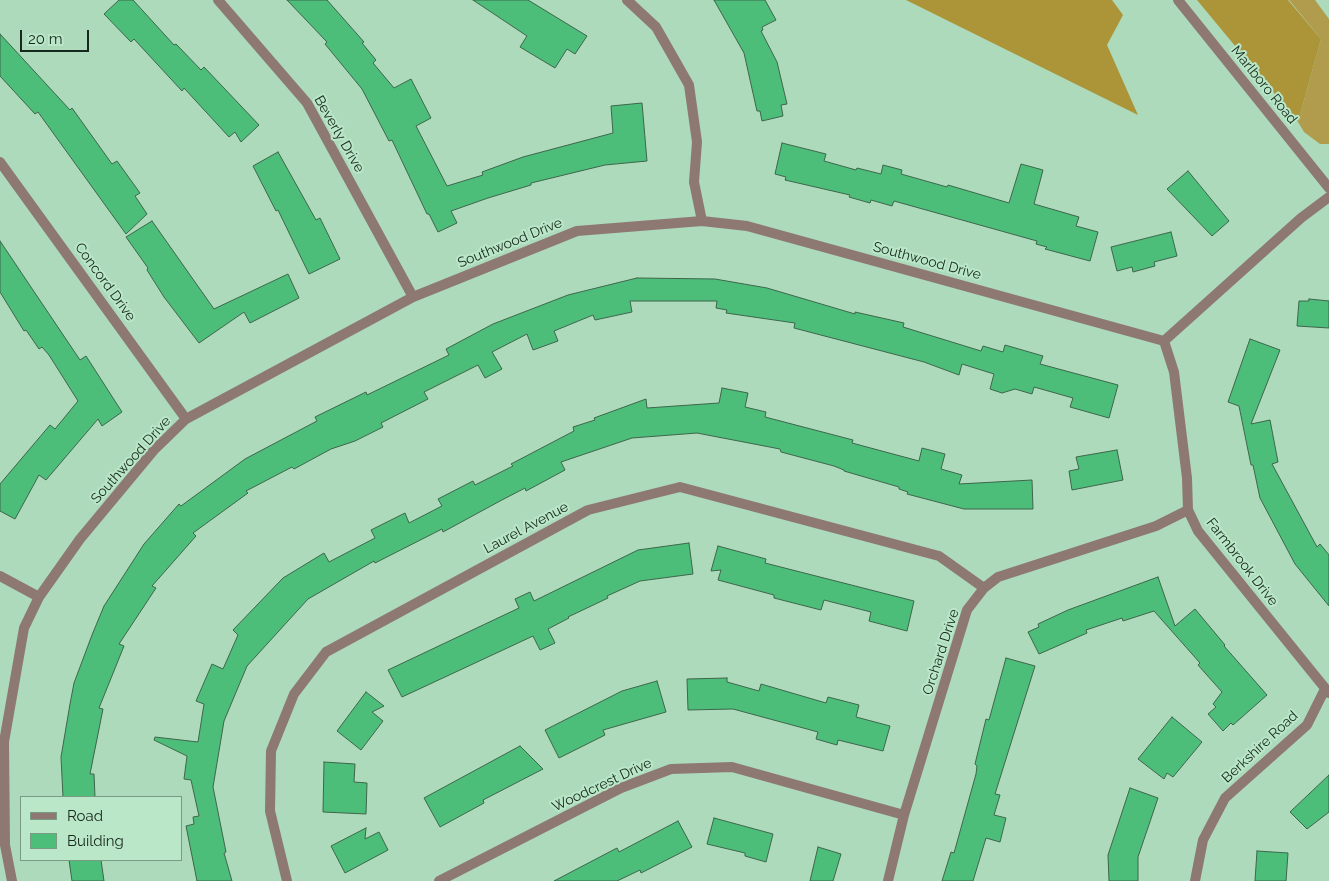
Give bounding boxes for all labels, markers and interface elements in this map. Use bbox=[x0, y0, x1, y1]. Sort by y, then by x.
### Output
scale bar bbox=[22, 20, 91, 52]
text: 20 m bbox=[28, 30, 63, 48]
street label: Marlboro Road bbox=[1227, 43, 1301, 127]
street label: Beverly Drive bbox=[310, 93, 368, 175]
street label: Southwood Drive bbox=[455, 214, 565, 272]
street label: Southwood Drive bbox=[871, 238, 983, 284]
street label: Concord Drive bbox=[71, 240, 139, 324]
street label: Southwood Drive bbox=[88, 413, 174, 507]
street label: Laurel Avenue bbox=[481, 499, 571, 557]
street label: Farmbrook Drive bbox=[1202, 515, 1282, 609]
street label: Orchard Drive bbox=[919, 607, 963, 697]
street label: Berkshire Road bbox=[1218, 707, 1302, 787]
street label: Woodcrest Drive bbox=[549, 755, 655, 815]
legend bbox=[20, 796, 182, 861]
text: Road bbox=[67, 807, 103, 825]
text: Building bbox=[67, 832, 124, 850]

